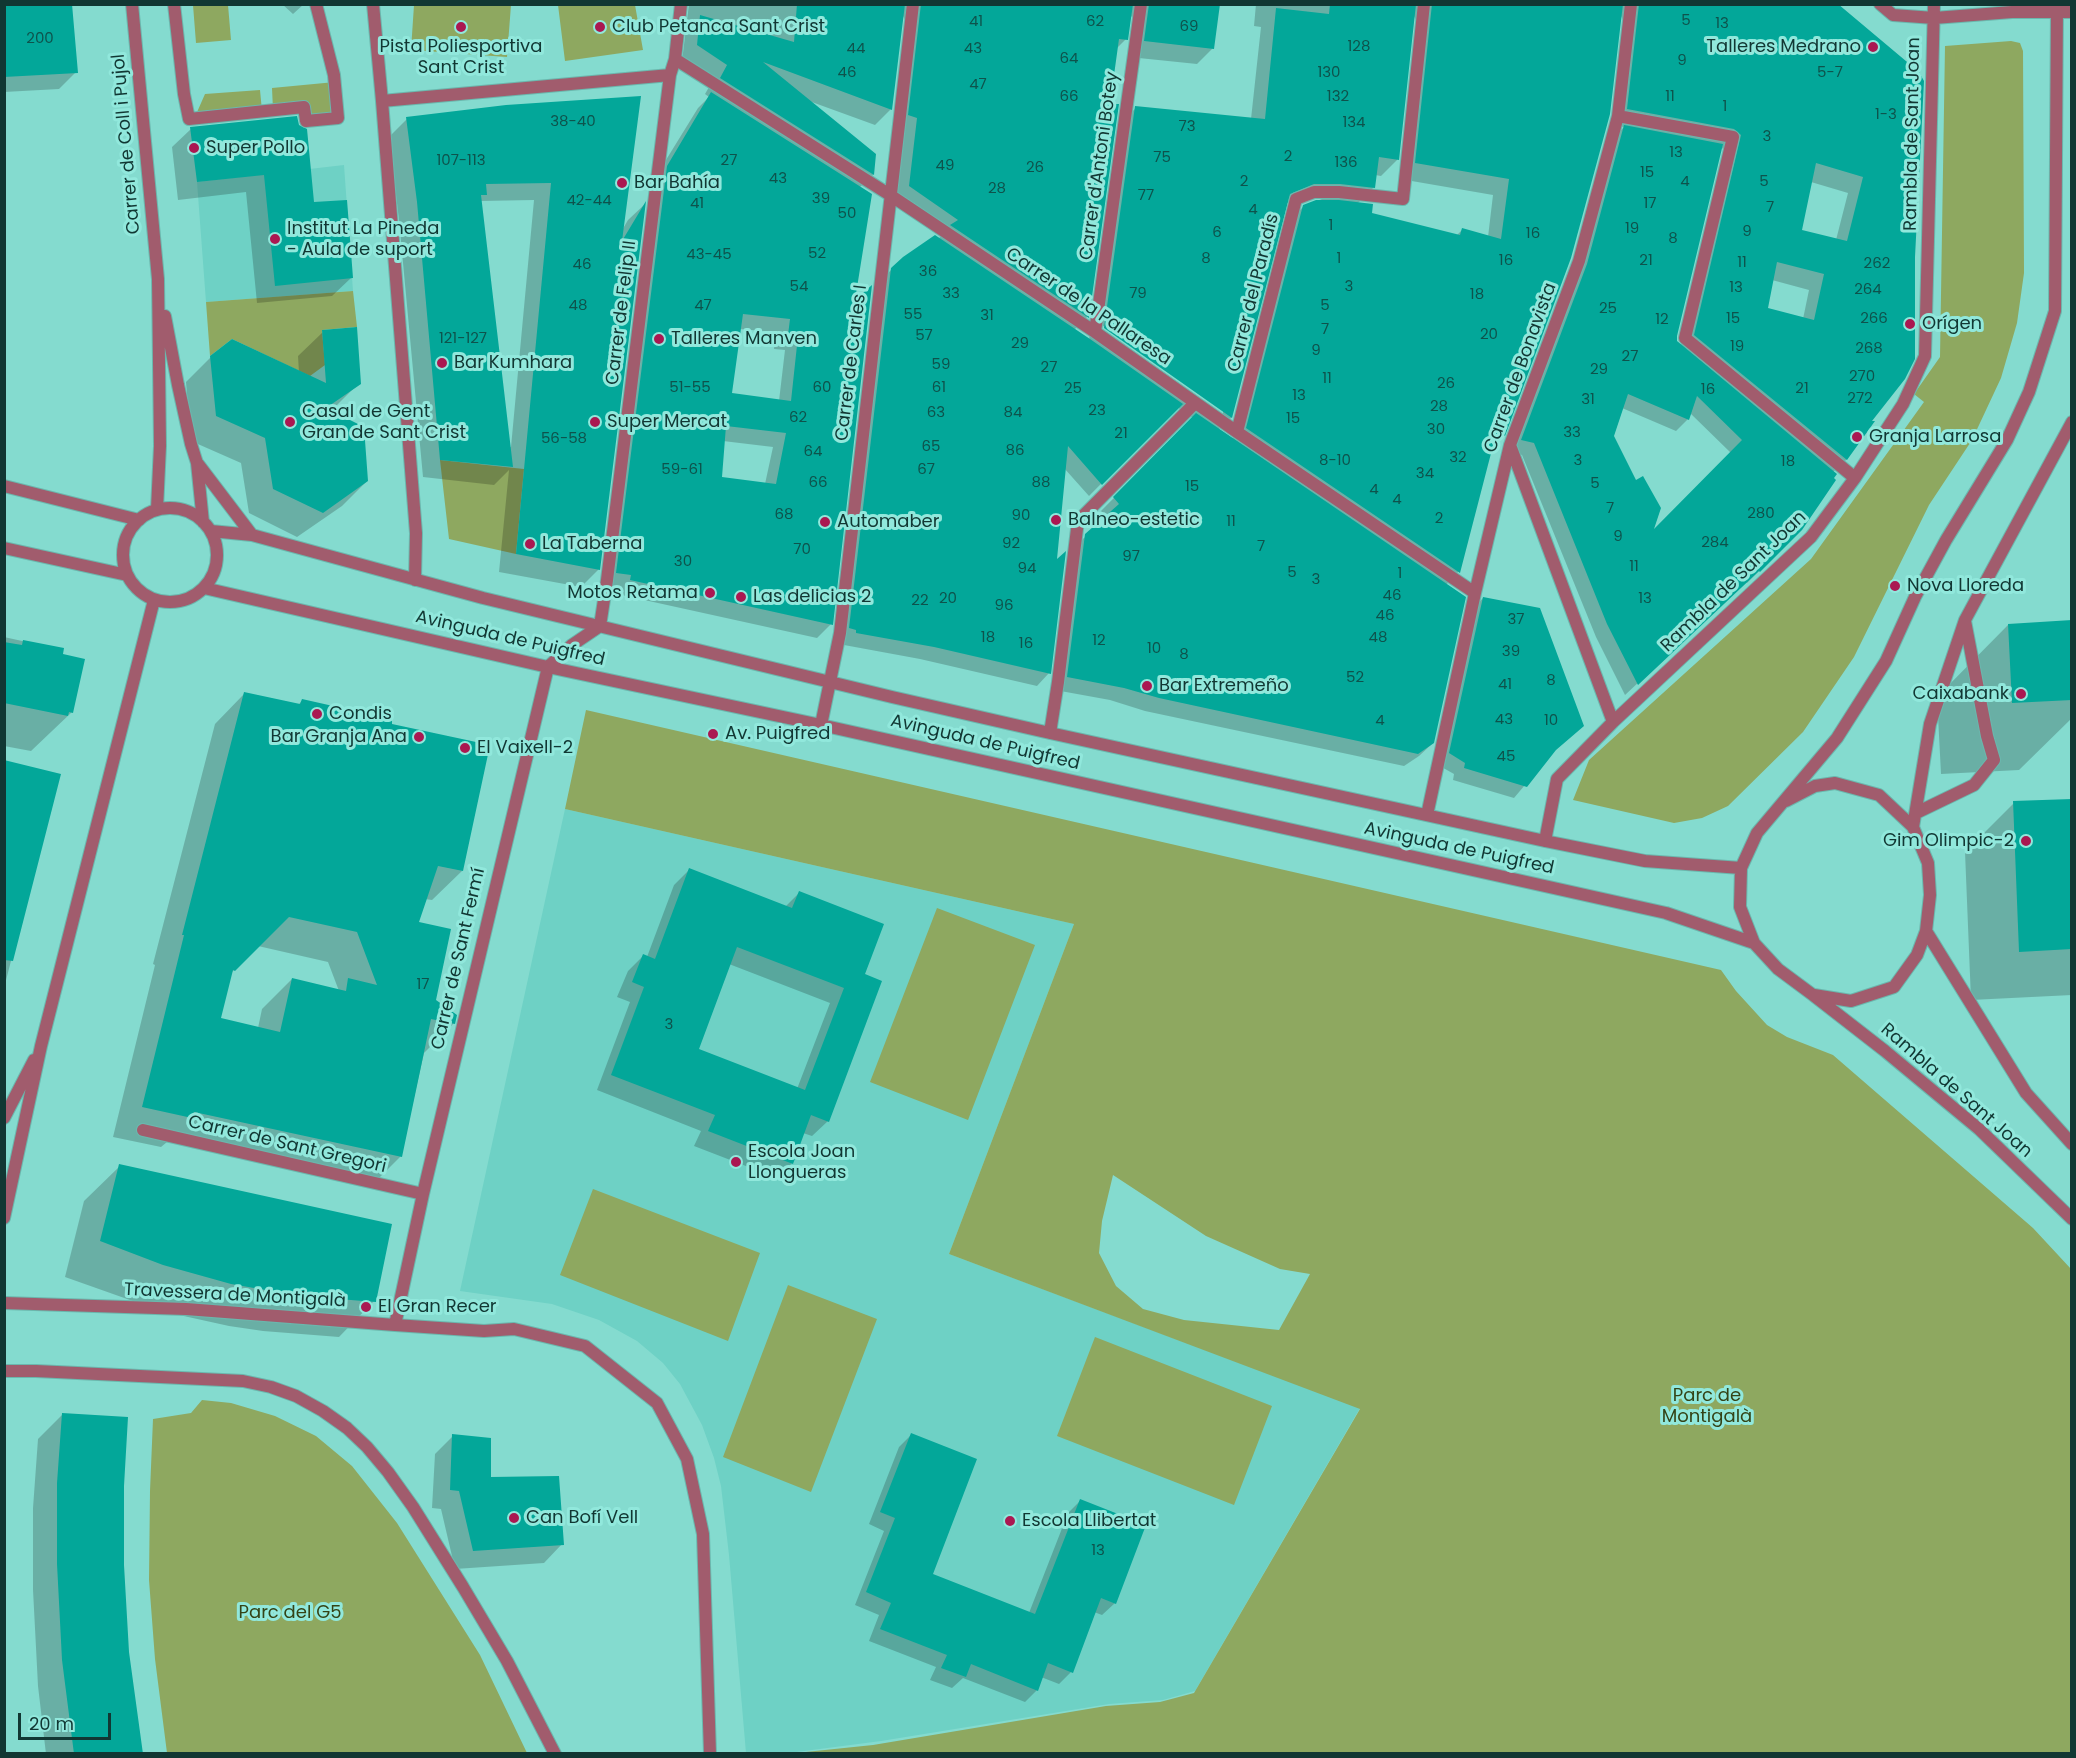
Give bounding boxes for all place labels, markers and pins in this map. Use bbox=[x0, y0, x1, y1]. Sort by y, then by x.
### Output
place label: Club Petanca Sant Crist bbox=[612, 16, 825, 38]
marker: Pista Poliesportiva Sant Crist bbox=[454, 20, 468, 34]
marker: Club Petanca Sant Crist bbox=[593, 20, 607, 34]
place label: Pista Poliesportiva Sant Crist bbox=[380, 36, 542, 78]
place label: Talleres Medrano bbox=[1706, 36, 1861, 58]
marker: Talleres Medrano bbox=[1866, 40, 1880, 54]
place label: Super Pollo bbox=[206, 137, 305, 159]
marker: Super Pollo bbox=[187, 141, 201, 155]
place label: Bar Bahía bbox=[634, 172, 720, 194]
marker: Bar Bahía bbox=[615, 176, 629, 190]
place label: Institut La Pineda - Aula de suport bbox=[287, 218, 439, 260]
marker: Institut La Pineda - Aula de suport bbox=[268, 232, 282, 246]
place label: Orígen bbox=[1922, 313, 1982, 335]
marker: Orígen bbox=[1903, 317, 1917, 331]
place label: Talleres Manven bbox=[671, 328, 817, 350]
marker: Talleres Manven bbox=[652, 332, 666, 346]
place label: Bar Kumhara bbox=[454, 352, 572, 374]
marker: Bar Kumhara bbox=[435, 356, 449, 370]
place label: Casal de Gent Gran de Sant Crist bbox=[302, 401, 466, 444]
place label: Super Mercat bbox=[607, 411, 727, 433]
marker: Casal de Gent Gran de Sant Crist bbox=[283, 415, 297, 429]
marker: Super Mercat bbox=[588, 415, 602, 429]
place label: Granja Larrosa bbox=[1869, 426, 2001, 448]
marker: Granja Larrosa bbox=[1850, 430, 1864, 444]
place label: Balneo-estetic bbox=[1068, 509, 1200, 531]
place label: Automaber bbox=[837, 511, 939, 533]
marker: Balneo-estetic bbox=[1049, 513, 1063, 527]
marker: Automaber bbox=[818, 515, 832, 529]
place label: La Taberna bbox=[542, 533, 642, 555]
marker: La Taberna bbox=[523, 537, 537, 551]
place label: Nova Lloreda bbox=[1907, 575, 2024, 597]
marker: Nova Lloreda bbox=[1888, 579, 1902, 593]
place label: Motos Retama bbox=[567, 582, 698, 604]
marker: Motos Retama bbox=[703, 586, 717, 600]
place label: Las delicias 2 bbox=[753, 586, 871, 608]
marker: Las delicias 2 bbox=[734, 590, 748, 604]
place label: Bar Extremeño bbox=[1159, 675, 1289, 697]
marker: Bar Extremeño bbox=[1140, 679, 1154, 693]
place label: Caixabank bbox=[1913, 683, 2009, 705]
marker: Caixabank bbox=[2014, 687, 2028, 701]
place label: Condis bbox=[329, 703, 392, 725]
marker: Condis bbox=[310, 707, 324, 721]
place label: Av. Puigfred bbox=[725, 723, 830, 745]
place label: Bar Granja Ana bbox=[271, 726, 407, 748]
marker: Av. Puigfred bbox=[706, 727, 720, 741]
marker: Bar Granja Ana bbox=[412, 730, 426, 744]
place label: El Vaixell-2 bbox=[477, 737, 573, 759]
marker: El Vaixell-2 bbox=[458, 741, 472, 755]
place label: Gim Olimpic-2 bbox=[1883, 830, 2014, 852]
marker: Gim Olimpic-2 bbox=[2019, 834, 2033, 848]
place label: Escola Joan Llongueras bbox=[748, 1141, 855, 1184]
marker: Escola Joan Llongueras bbox=[729, 1155, 743, 1169]
place label: El Gran Recer bbox=[378, 1296, 497, 1318]
marker: El Gran Recer bbox=[359, 1300, 373, 1314]
place label: Can Bofí Vell bbox=[526, 1507, 638, 1529]
place label: Escola Llibertat bbox=[1022, 1510, 1156, 1532]
marker: Can Bofí Vell bbox=[507, 1511, 521, 1525]
marker: Escola Llibertat bbox=[1003, 1514, 1017, 1528]

